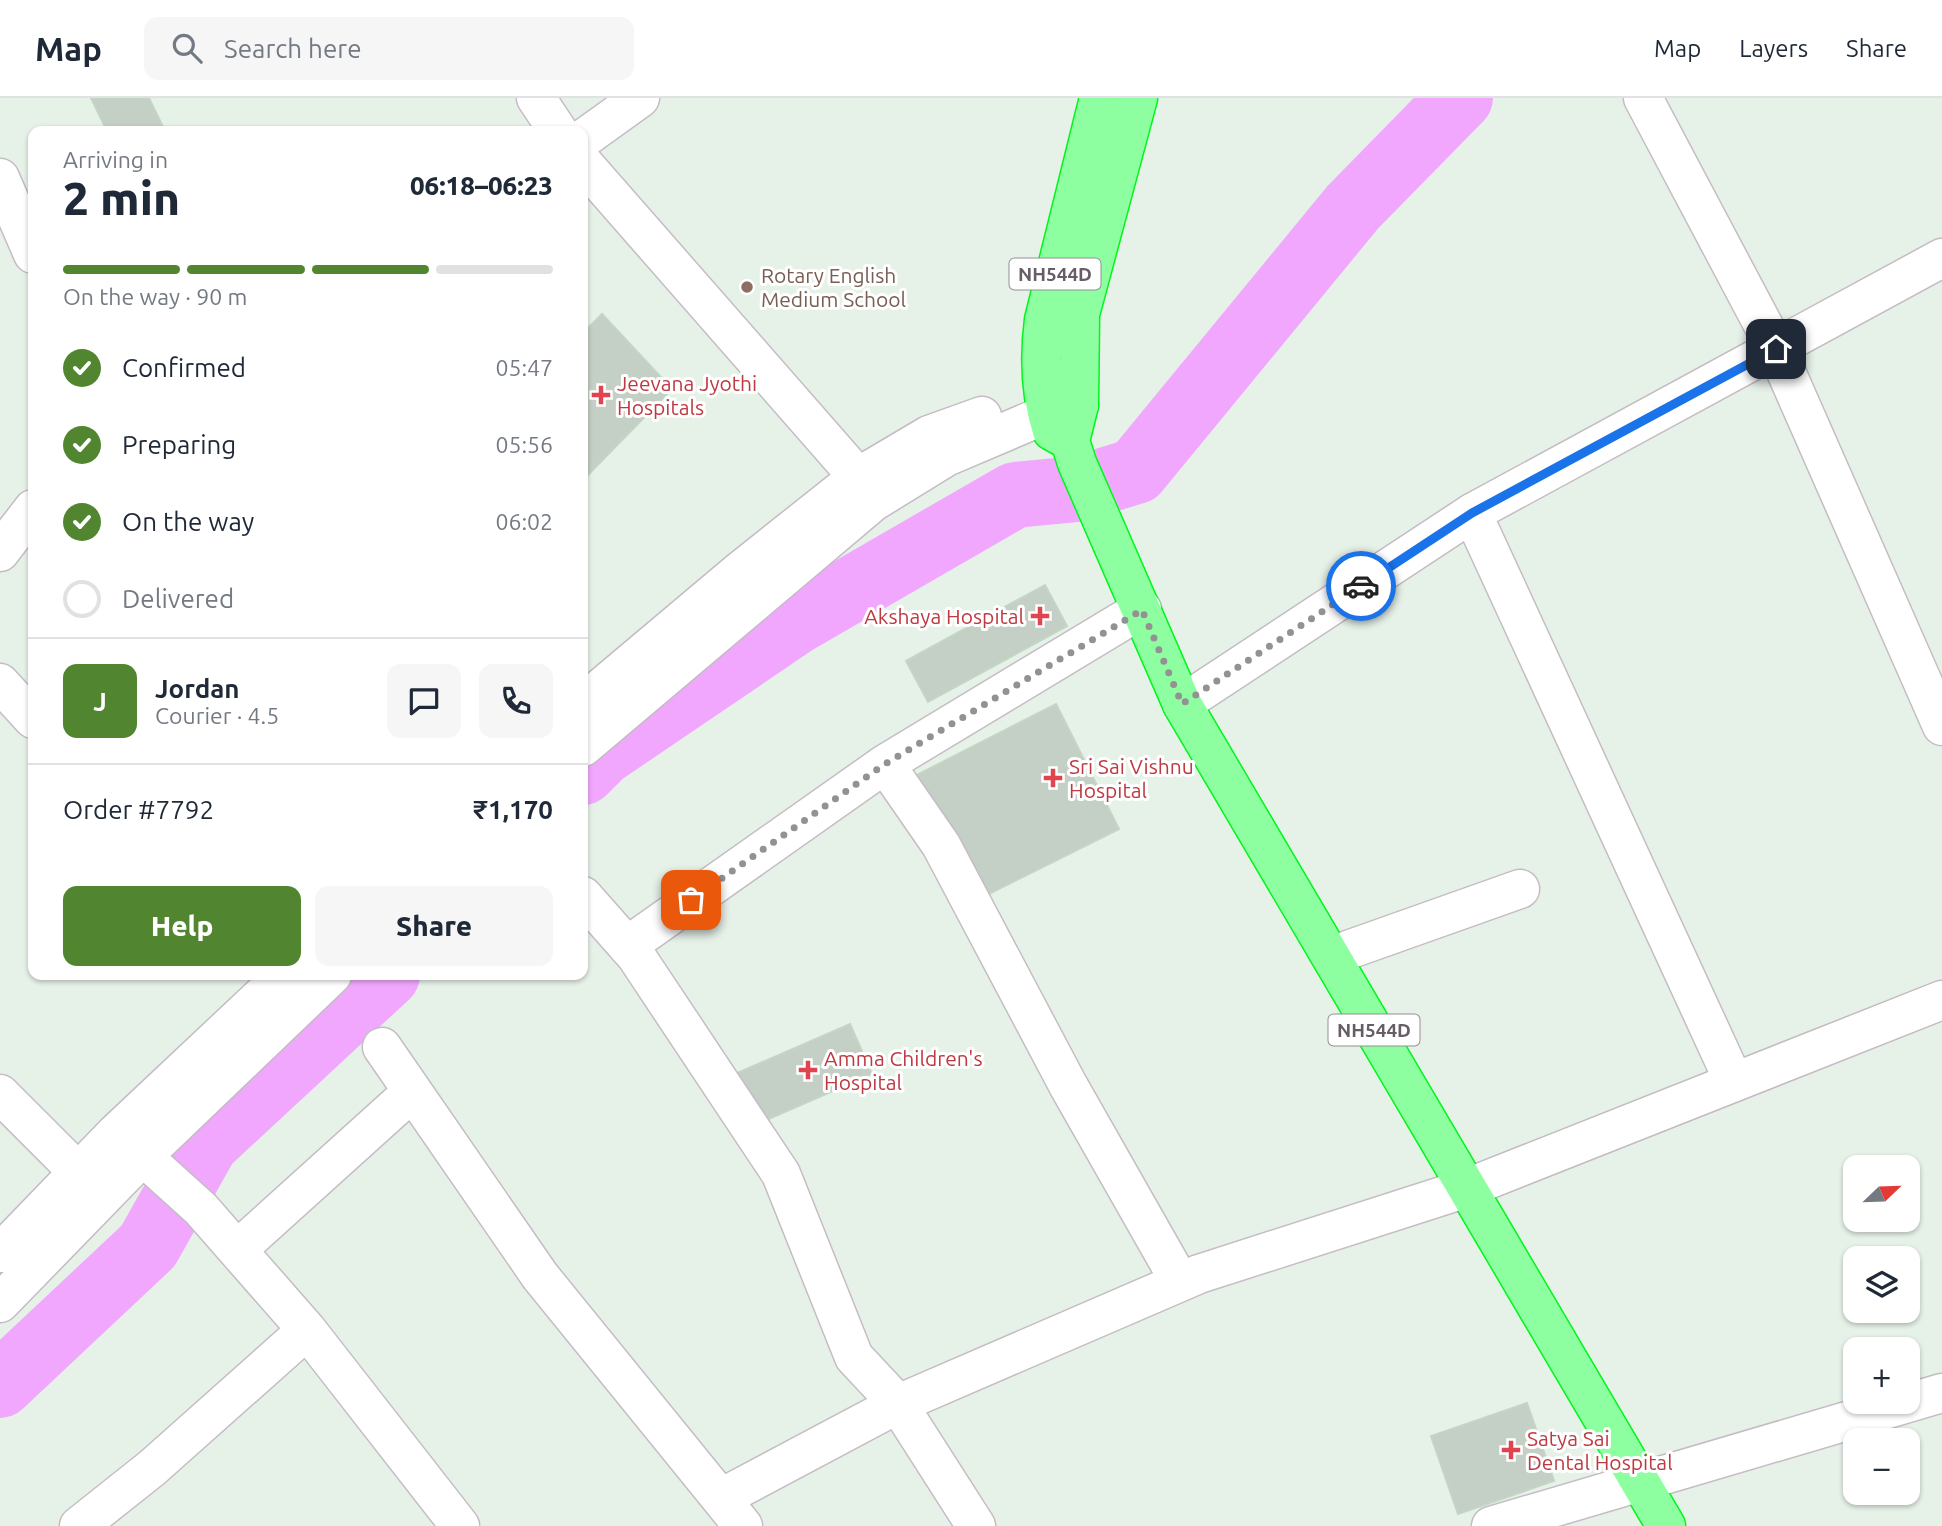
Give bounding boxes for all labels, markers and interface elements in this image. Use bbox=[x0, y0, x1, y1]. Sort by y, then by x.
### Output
search box bbox=[144, 17, 634, 80]
icon: search bbox=[168, 29, 206, 67]
text: Map bbox=[35, 30, 102, 67]
text: Search here bbox=[224, 34, 362, 63]
text: Map bbox=[1654, 35, 1701, 62]
text: Layers bbox=[1739, 35, 1808, 62]
text: Share bbox=[1846, 35, 1907, 62]
text: Arriving in bbox=[63, 147, 168, 172]
text: 06:18–06:23 bbox=[410, 171, 553, 200]
text: 2 min bbox=[63, 172, 180, 224]
road number: NH544D bbox=[1010, 258, 1100, 290]
place label: Rotary English Medium School bbox=[761, 263, 906, 311]
marker: Rotary English Medium School bbox=[739, 279, 755, 295]
text: On the way · 90 m bbox=[63, 284, 247, 309]
pin bbox=[1746, 319, 1806, 379]
icon: home bbox=[1757, 330, 1795, 368]
icon: check bbox=[63, 349, 101, 387]
text: Confirmed bbox=[122, 353, 246, 382]
text: 05:47 bbox=[495, 355, 553, 380]
place label: Jeevana Jyothi Hospitals bbox=[617, 371, 757, 419]
marker: Jeevana Jyothi Hospitals bbox=[591, 385, 611, 405]
icon: check bbox=[63, 426, 101, 464]
text: Preparing bbox=[122, 430, 236, 459]
text: 05:56 bbox=[495, 432, 553, 457]
icon: check bbox=[63, 503, 101, 541]
text: On the way bbox=[122, 507, 254, 536]
text: 06:02 bbox=[495, 509, 553, 534]
courier bbox=[1326, 551, 1396, 621]
icon: car bbox=[1342, 567, 1380, 605]
text: Delivered bbox=[122, 584, 234, 613]
place label: Akshaya Hospital bbox=[864, 604, 1024, 628]
marker: Akshaya Hospital bbox=[1030, 606, 1050, 626]
button: chat bbox=[387, 664, 461, 738]
button: phone bbox=[479, 664, 553, 738]
text: Jordan bbox=[155, 674, 240, 703]
text: J bbox=[93, 687, 107, 716]
text: Courier · 4.5 bbox=[155, 703, 279, 728]
place label: Sri Sai Vishnu Hospital bbox=[1069, 754, 1194, 802]
marker: Sri Sai Vishnu Hospital bbox=[1043, 768, 1063, 788]
text: Order #7792 bbox=[63, 795, 214, 824]
text: ₹1,170 bbox=[473, 795, 553, 824]
pin bbox=[661, 870, 721, 930]
icon: bag bbox=[672, 881, 710, 919]
button: Help bbox=[63, 886, 301, 966]
button: Share bbox=[315, 886, 553, 966]
road number: NH544D bbox=[1328, 1014, 1420, 1046]
place label: Amma Children's Hospital bbox=[824, 1046, 983, 1094]
marker: Amma Children's Hospital bbox=[798, 1060, 818, 1080]
north arrow bbox=[1843, 1155, 1920, 1232]
map controls bbox=[1843, 1155, 1920, 1505]
button: layers bbox=[1843, 1246, 1920, 1323]
button: + bbox=[1843, 1337, 1920, 1414]
place label: Satya Sai Dental Hospital bbox=[1527, 1426, 1673, 1474]
button: − bbox=[1843, 1428, 1920, 1505]
marker: Satya Sai Dental Hospital bbox=[1501, 1440, 1521, 1460]

